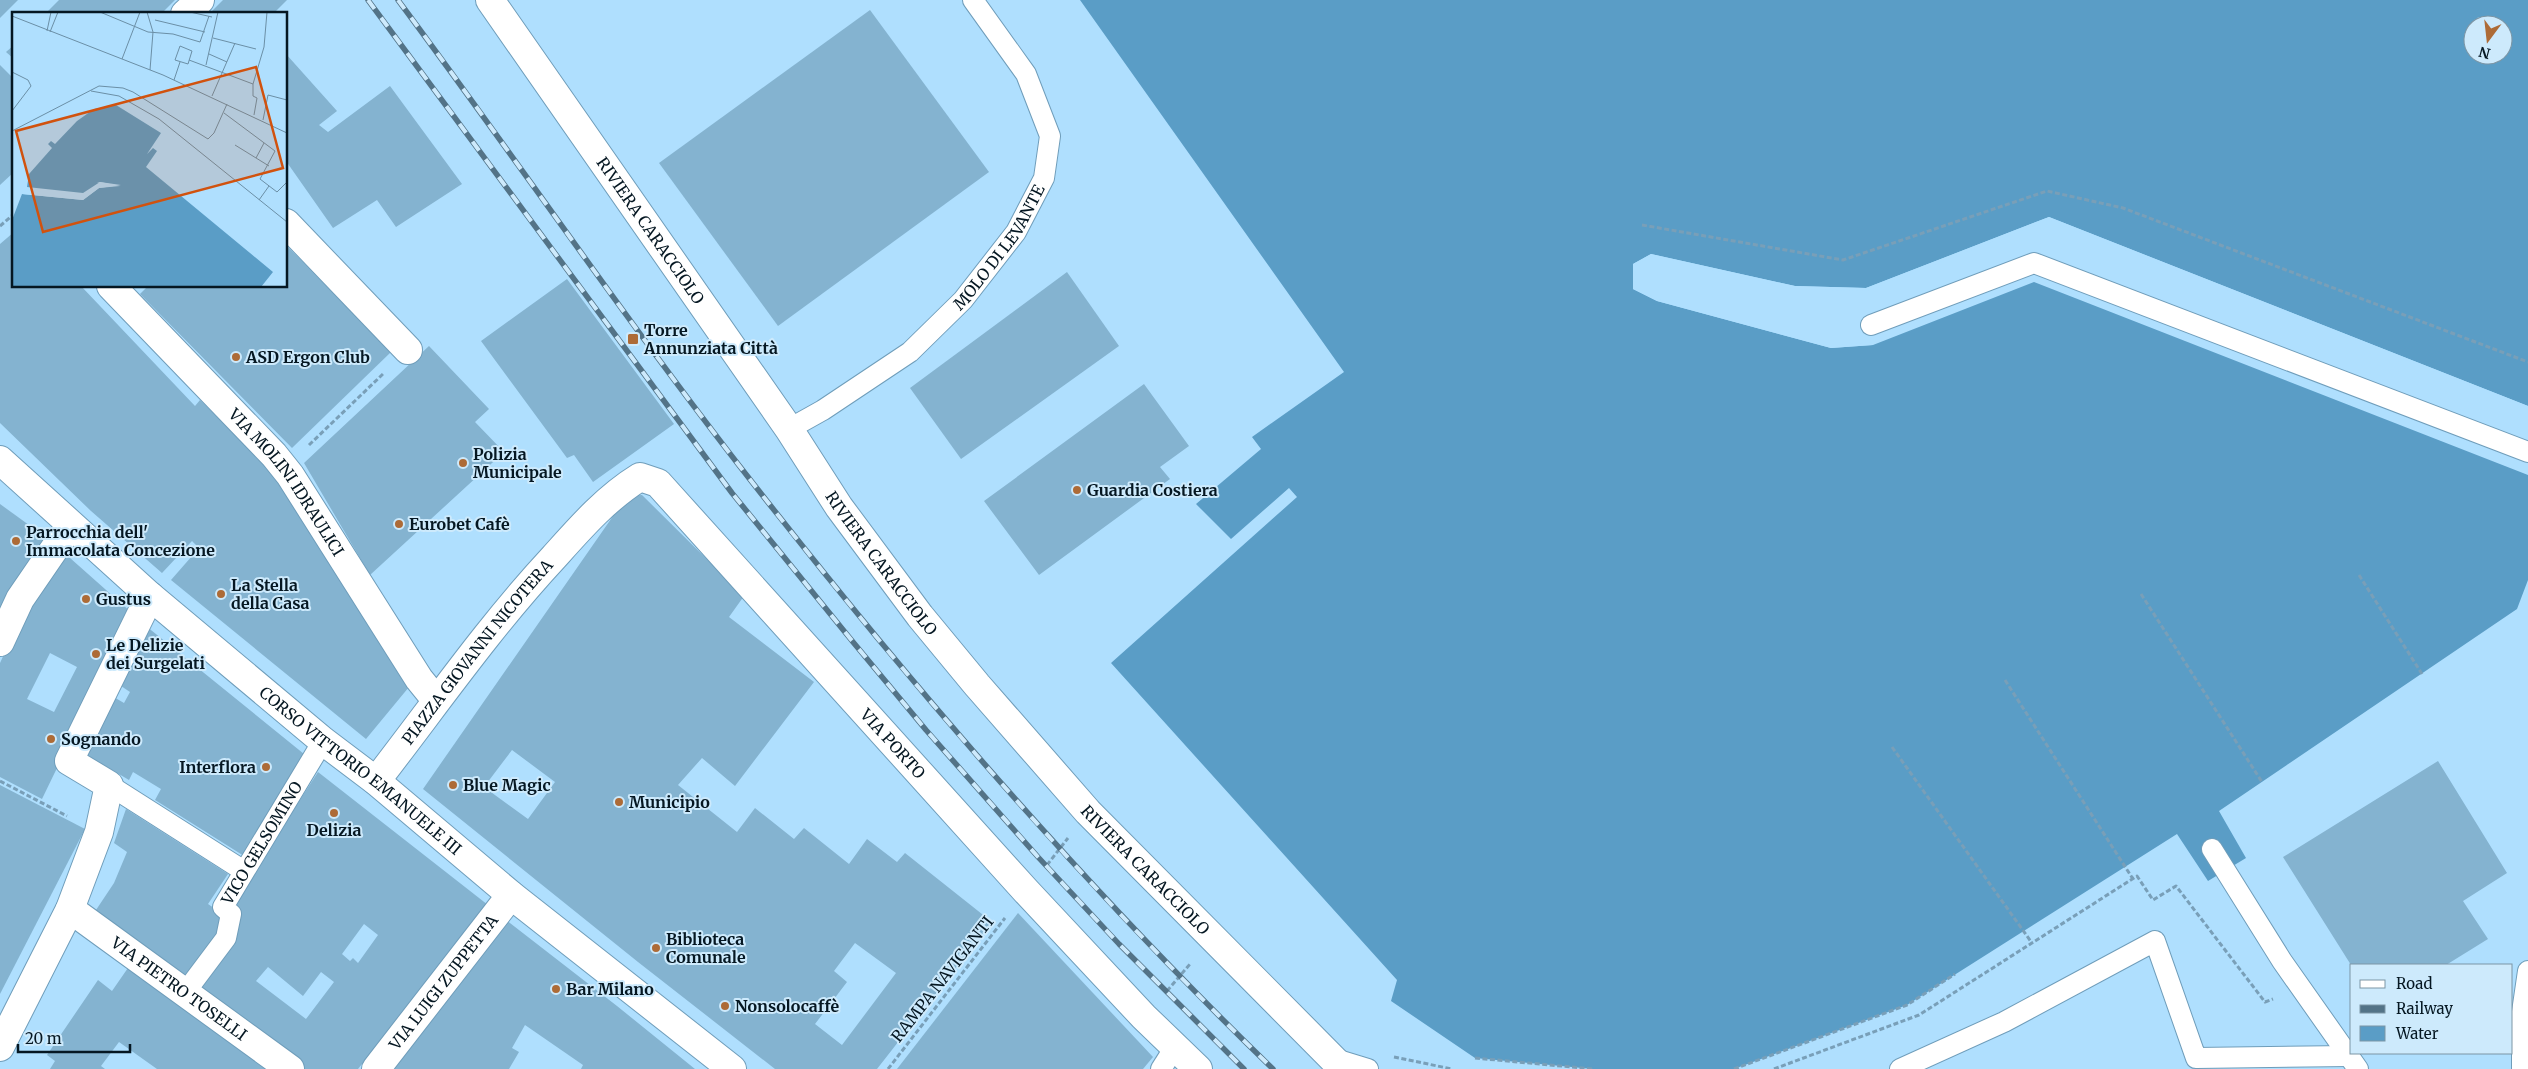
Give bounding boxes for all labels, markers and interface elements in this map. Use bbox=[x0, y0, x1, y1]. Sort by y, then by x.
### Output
inset map bbox=[12, 12, 288, 288]
north arrow bbox=[2463, 15, 2513, 65]
text: N bbox=[2477, 42, 2492, 63]
street label: RIVIERA CARACCIOLO bbox=[593, 153, 709, 308]
street label: MOLO DI LEVANTE bbox=[949, 180, 1049, 314]
place label: Torre Annunziata Città bbox=[643, 320, 778, 358]
marker: Torre Annunziata Città bbox=[626, 332, 640, 346]
place label: ASD Ergon Club bbox=[245, 347, 370, 367]
marker: ASD Ergon Club bbox=[230, 351, 242, 363]
street label: VIA MOLINI IDRAULICI bbox=[224, 403, 349, 560]
place label: Polizia Municipale bbox=[473, 444, 562, 482]
marker: Polizia Municipale bbox=[457, 457, 469, 469]
place label: Guardia Costiera bbox=[1087, 480, 1218, 500]
marker: Guardia Costiera bbox=[1071, 484, 1083, 496]
street label: RIVIERA CARACCIOLO bbox=[821, 487, 942, 640]
place label: Eurobet Cafè bbox=[409, 514, 510, 534]
marker: Eurobet Cafè bbox=[393, 518, 405, 530]
place label: Parrocchia dell' Immacolata Concezione bbox=[26, 522, 215, 560]
marker: Parrocchia dell' Immacolata Concezione bbox=[10, 535, 22, 547]
street label: PIAZZA GIOVANNI NICOTERA bbox=[397, 555, 557, 749]
place label: La Stella della Casa bbox=[231, 575, 310, 613]
marker: La Stella della Casa bbox=[215, 588, 227, 600]
place label: Gustus bbox=[96, 589, 151, 609]
marker: Gustus bbox=[80, 593, 92, 605]
place label: Le Delizie dei Surgelati bbox=[106, 635, 205, 673]
marker: Le Delizie dei Surgelati bbox=[90, 648, 102, 660]
street label: CORSO VITTORIO EMANUELE III bbox=[255, 682, 466, 859]
street label: VIA PORTO bbox=[856, 704, 930, 783]
place label: Sognando bbox=[61, 729, 141, 749]
marker: Sognando bbox=[45, 733, 57, 745]
place label: Interflora bbox=[179, 757, 256, 777]
marker: Interflora bbox=[260, 761, 272, 773]
place label: Blue Magic bbox=[463, 775, 551, 795]
street label: VICO GELSOMINO bbox=[216, 777, 307, 909]
marker: Blue Magic bbox=[447, 779, 459, 791]
place label: Municipio bbox=[629, 792, 710, 812]
marker: Municipio bbox=[613, 796, 625, 808]
street label: RIVIERA CARACCIOLO bbox=[1077, 801, 1214, 939]
marker: Delizia bbox=[328, 807, 340, 819]
place label: Delizia bbox=[307, 820, 362, 840]
street label: VIA LUIGI ZUPPETTA bbox=[384, 910, 503, 1055]
street label: RAMPA NAVIGANTI bbox=[887, 912, 997, 1046]
place label: Biblioteca Comunale bbox=[666, 929, 746, 967]
street label: VIA PIETRO TOSELLI bbox=[107, 932, 251, 1044]
marker: Biblioteca Comunale bbox=[650, 942, 662, 954]
legend bbox=[2350, 964, 2513, 1054]
text: Road bbox=[2396, 974, 2432, 993]
place label: Bar Milano bbox=[566, 979, 654, 999]
marker: Bar Milano bbox=[550, 983, 562, 995]
place label: Nonsolocaffè bbox=[735, 996, 839, 1016]
text: Railway bbox=[2396, 999, 2453, 1018]
marker: Nonsolocaffè bbox=[719, 1000, 731, 1012]
scale bar bbox=[18, 1022, 130, 1054]
text: Water bbox=[2395, 1024, 2439, 1043]
text: 20 m bbox=[25, 1029, 62, 1048]

